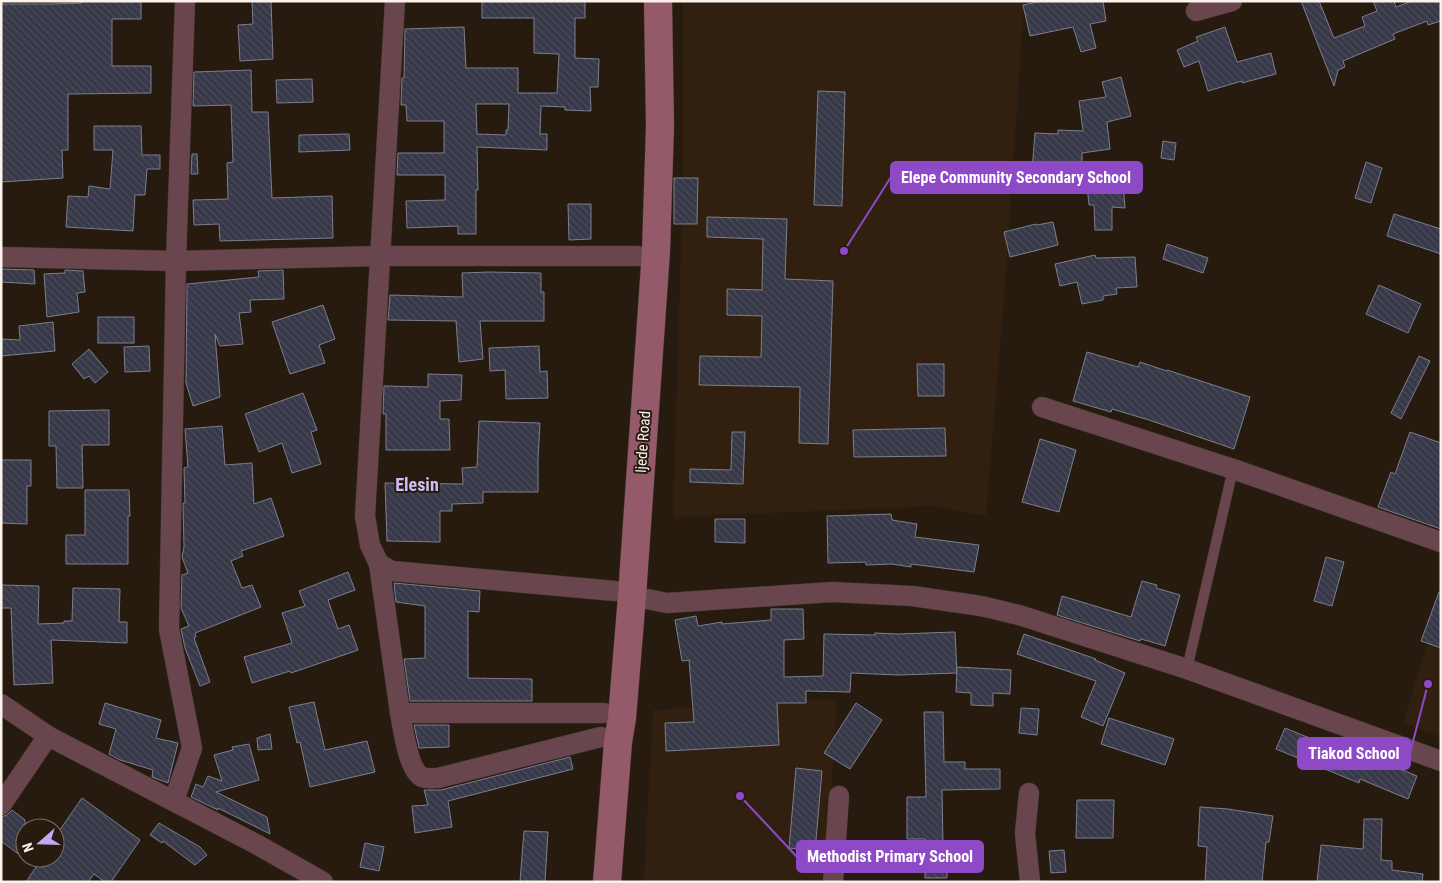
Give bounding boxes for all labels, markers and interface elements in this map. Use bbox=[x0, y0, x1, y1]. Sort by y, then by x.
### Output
callout: Elepe Community Secondary School bbox=[891, 162, 1142, 193]
text: Elepe Community Secondary School bbox=[901, 168, 1131, 187]
street label: Ijede Road bbox=[632, 410, 654, 474]
district label: Elesin bbox=[395, 474, 439, 495]
callout: Tiakod School bbox=[1298, 738, 1410, 769]
text: Tiakod School bbox=[1308, 744, 1400, 763]
north arrow bbox=[15, 818, 65, 868]
text: N bbox=[19, 841, 37, 854]
callout: Methodist Primary School bbox=[797, 841, 983, 872]
text: Methodist Primary School bbox=[807, 847, 973, 866]

